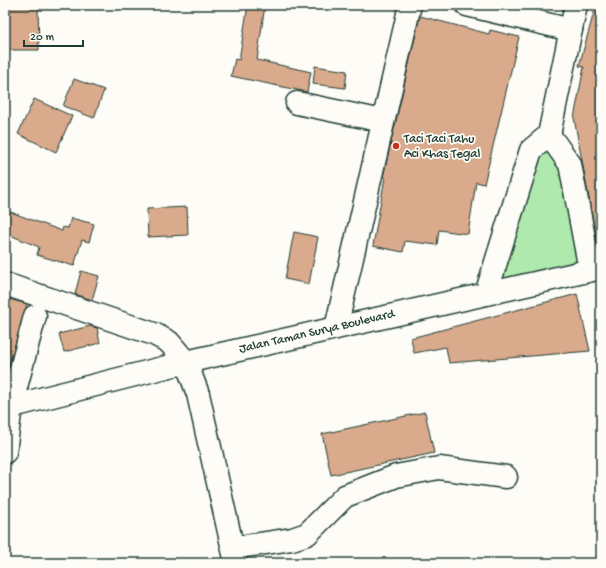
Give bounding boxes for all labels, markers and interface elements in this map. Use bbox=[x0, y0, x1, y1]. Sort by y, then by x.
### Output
scale bar bbox=[24, 22, 83, 48]
text: 20 m bbox=[30, 31, 55, 45]
place label: Taci Taci Tahu Aci Khas Tegal bbox=[403, 132, 481, 162]
marker: Taci Taci Tahu Aci Khas Tegal bbox=[391, 141, 401, 151]
street label: Jalan Taman Surya Boulevard bbox=[238, 306, 398, 357]

